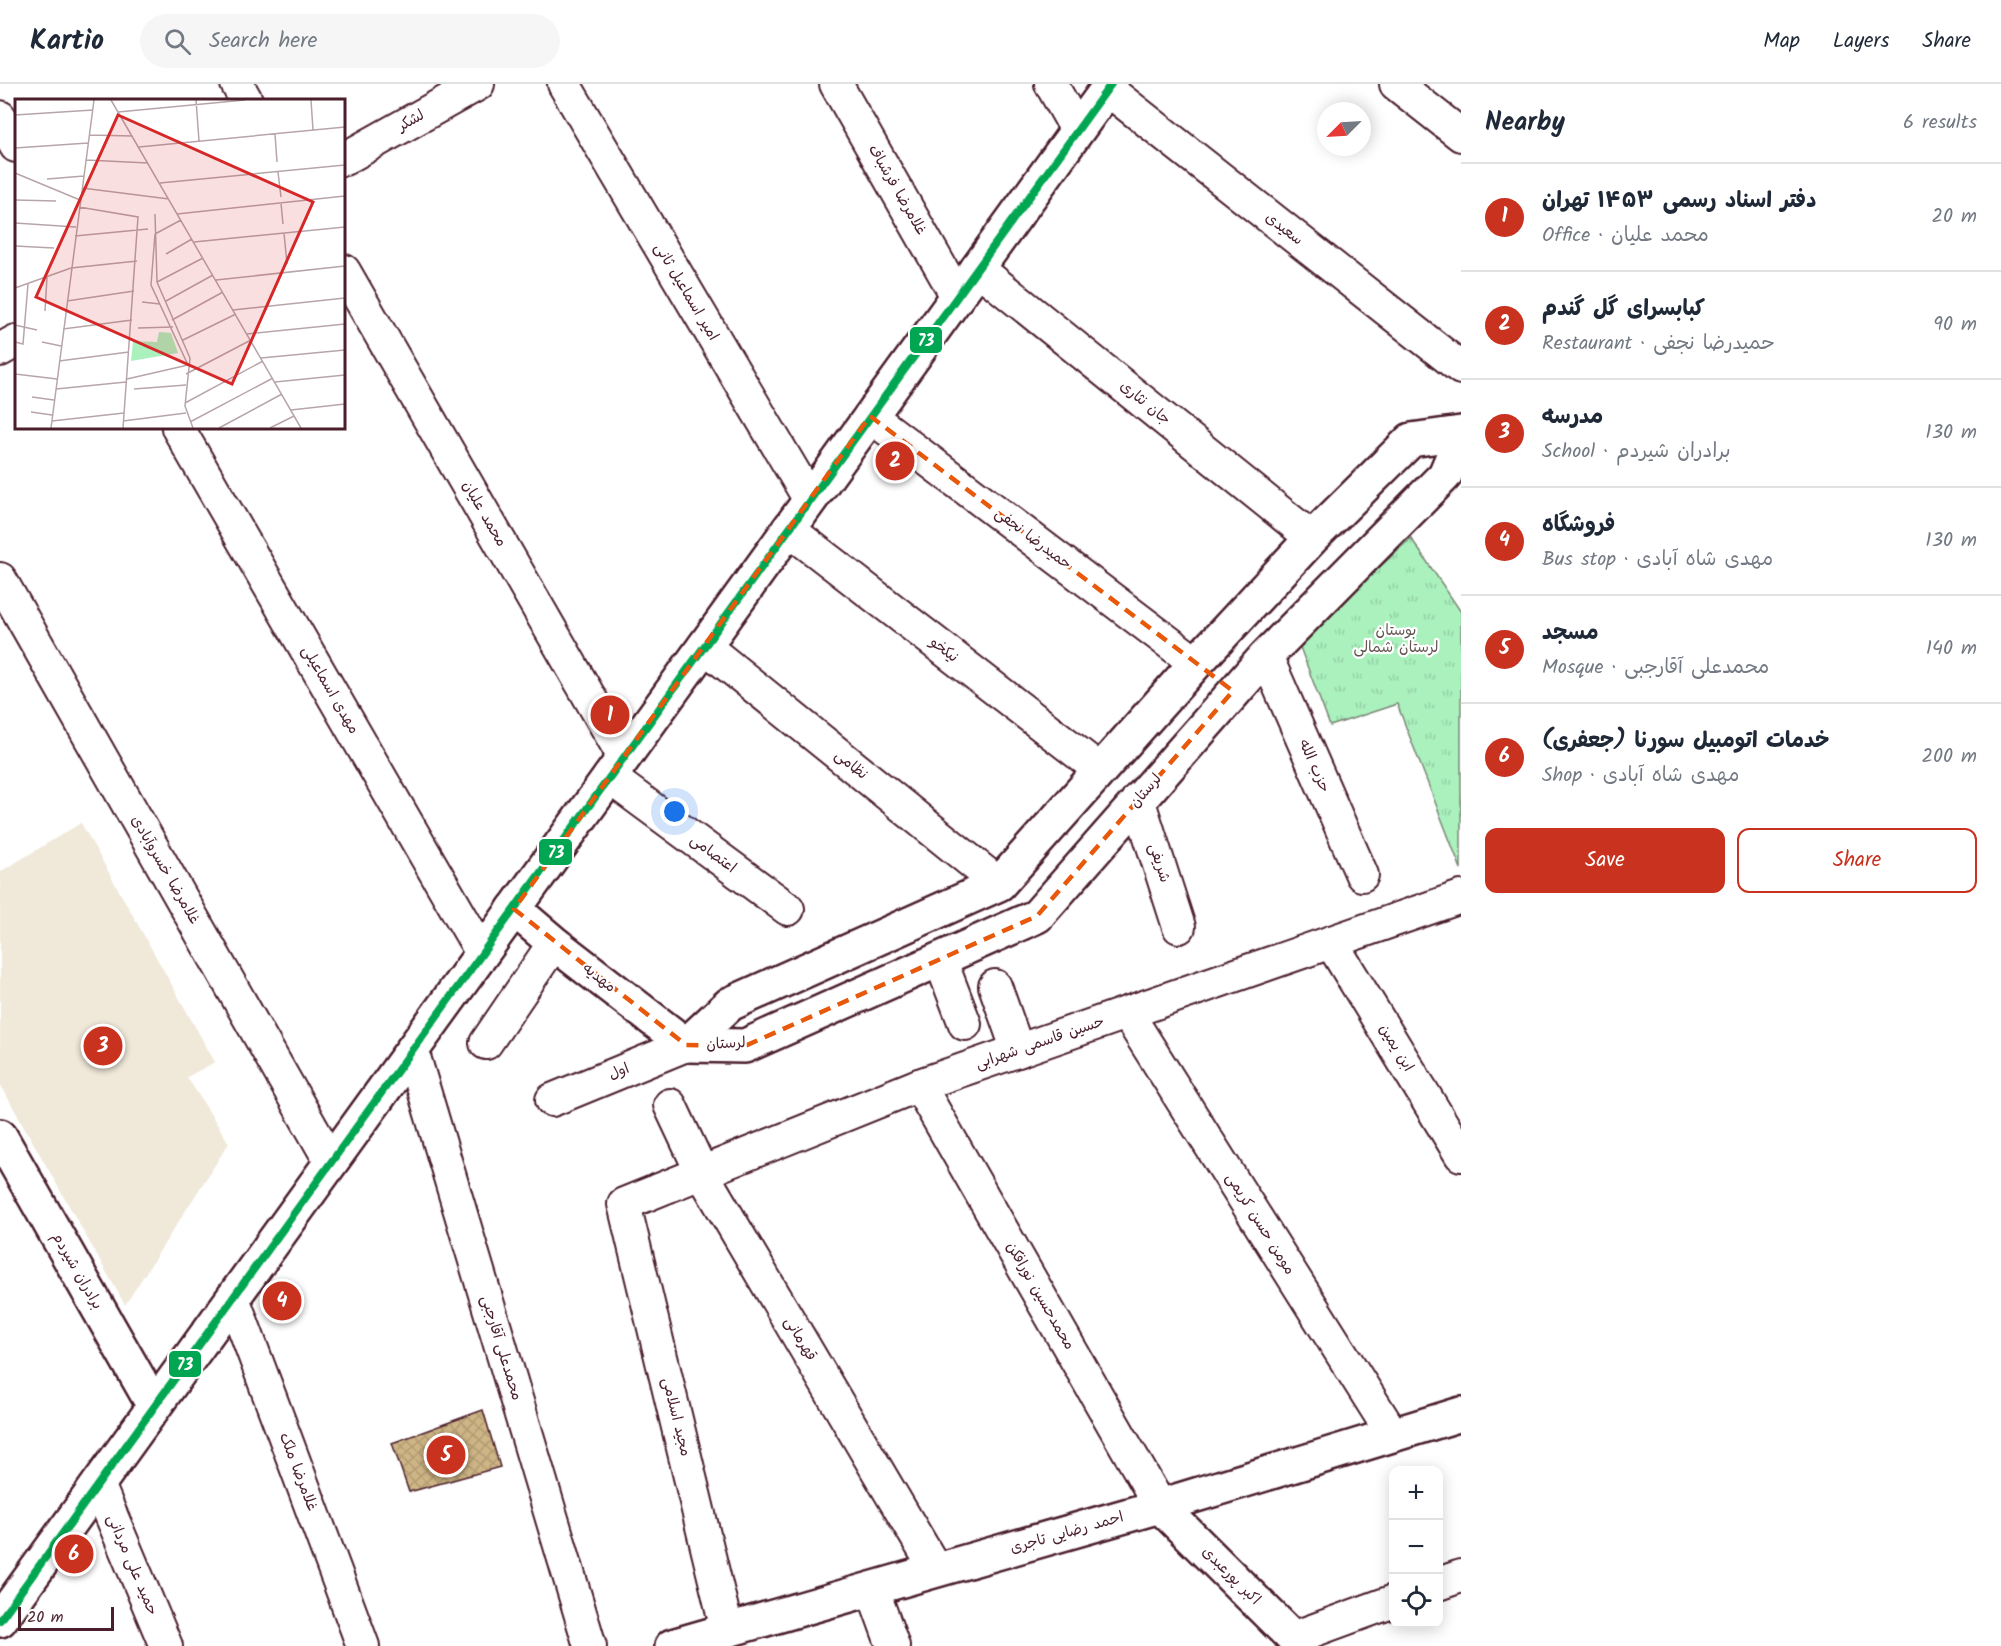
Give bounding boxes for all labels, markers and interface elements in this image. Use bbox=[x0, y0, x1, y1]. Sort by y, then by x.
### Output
search box bbox=[140, 14, 560, 68]
text: Kartio bbox=[30, 19, 104, 64]
text: Search here bbox=[209, 24, 317, 59]
icon: search bbox=[161, 25, 194, 58]
text: Map bbox=[1763, 25, 1800, 58]
text: Layers bbox=[1833, 25, 1889, 58]
text: Share bbox=[1922, 25, 1971, 58]
inset map bbox=[15, 99, 345, 429]
north arrow bbox=[1317, 102, 1371, 156]
text: Nearby bbox=[1485, 102, 1565, 144]
street label: لشكر bbox=[392, 104, 429, 139]
text: 6 results bbox=[1903, 107, 1977, 139]
street label: غلامرضا فرشباف bbox=[861, 140, 933, 240]
text: دفتر اسناد رسمی ۱۴۵۳ تهران bbox=[1542, 184, 1816, 219]
text: 1 bbox=[1501, 201, 1508, 233]
text: 20 m bbox=[1931, 201, 1977, 233]
street label: سعیدی bbox=[1260, 206, 1308, 252]
text: Office · محمد علیان bbox=[1542, 220, 1709, 252]
street label: امیر اسماعیل ثانی bbox=[647, 239, 725, 345]
text: کبابسرای گل گندم bbox=[1542, 292, 1705, 327]
text: 2 bbox=[1499, 309, 1510, 341]
text: 90 m bbox=[1933, 309, 1977, 341]
line badge: 73 bbox=[909, 326, 943, 354]
text: Restaurant · حمیدرضا نجفی bbox=[1542, 328, 1775, 360]
text: 73 bbox=[918, 329, 934, 354]
street label: جان نثاری bbox=[1114, 375, 1176, 431]
text: مدرسه bbox=[1542, 400, 1603, 435]
text: 3 bbox=[1499, 417, 1510, 449]
text: 130 m bbox=[1925, 417, 1977, 449]
text: School · برادران شیردم bbox=[1542, 436, 1731, 468]
pin: 2 bbox=[876, 438, 914, 484]
street label: محمد علیان bbox=[455, 476, 513, 552]
street label: حمیدرضا نجفی bbox=[989, 502, 1077, 576]
text: فروشگاه bbox=[1542, 508, 1615, 543]
text: 4 bbox=[1499, 525, 1510, 557]
text: 130 m bbox=[1925, 525, 1977, 557]
text: Bus stop · مهدی شاه آبادی bbox=[1542, 544, 1773, 576]
text: مسجد bbox=[1542, 616, 1598, 651]
park label: بوستان لرستان شمالی bbox=[1353, 619, 1439, 660]
street label: نیکخو bbox=[924, 630, 964, 669]
text: 5 bbox=[1499, 633, 1510, 665]
text: 140 m bbox=[1926, 633, 1977, 665]
street label: مهدی اسماعیلی bbox=[295, 641, 365, 739]
text: Mosque · محمدعلی آقارجبی bbox=[1542, 652, 1769, 684]
pin: 1 bbox=[590, 692, 630, 738]
text: خدمات اتومبیل سورنا (جعفری) bbox=[1542, 724, 1829, 759]
street label: حزب الله bbox=[1292, 735, 1336, 797]
text: 6 bbox=[1499, 741, 1510, 773]
text: 200 m bbox=[1921, 741, 1977, 773]
street label: نظامی bbox=[829, 744, 873, 786]
text: Shop · مهدی شاه آبادی bbox=[1542, 760, 1739, 792]
street label: لرستان bbox=[1124, 768, 1168, 814]
your location bbox=[660, 797, 689, 826]
street label: غلامرضا خسروآبادی bbox=[124, 811, 206, 929]
street label: اعتصامی bbox=[685, 828, 741, 880]
button: Save bbox=[1485, 828, 1725, 893]
button: Share bbox=[1737, 828, 1977, 893]
line badge: 73 bbox=[538, 838, 573, 866]
street label: شریفی bbox=[1141, 840, 1177, 886]
text: 73 bbox=[548, 841, 564, 866]
street label: مهدیه bbox=[577, 957, 621, 999]
street label: حسین قاسمی شهرابی bbox=[972, 1010, 1108, 1076]
street label: ابن یمین bbox=[1372, 1019, 1420, 1077]
pin: 3 bbox=[84, 1024, 122, 1068]
street label: لرستان bbox=[706, 1031, 746, 1057]
street label: اول bbox=[605, 1057, 633, 1087]
street label: مومن حسن کریمی bbox=[1219, 1168, 1301, 1280]
street label: برادران شیردم bbox=[45, 1228, 109, 1314]
street label: محمدحسین نورافکن bbox=[999, 1237, 1081, 1355]
pin: 4 bbox=[262, 1278, 302, 1324]
street label: محمدعلی آقارجبی bbox=[474, 1292, 528, 1404]
street label: قهرمانی bbox=[777, 1312, 823, 1366]
line badge: 73 bbox=[168, 1350, 202, 1378]
text: 73 bbox=[177, 1353, 193, 1378]
street label: مجید اسلامی bbox=[655, 1375, 697, 1459]
street label: غلامرضا ملک bbox=[272, 1429, 324, 1515]
pin: 5 bbox=[426, 1432, 466, 1478]
map controls bbox=[1389, 1466, 1443, 1628]
button: + bbox=[1389, 1466, 1443, 1520]
street label: احمد رضایی تاجری bbox=[1007, 1505, 1127, 1561]
street label: حمید علی مردانی bbox=[100, 1511, 164, 1619]
button: − bbox=[1389, 1520, 1443, 1574]
pin: 6 bbox=[54, 1532, 94, 1576]
street label: اکبر پورعبدی bbox=[1196, 1541, 1266, 1611]
button: locate bbox=[1389, 1574, 1443, 1628]
scale bar bbox=[18, 1604, 114, 1632]
text: 20 m bbox=[27, 1605, 63, 1630]

